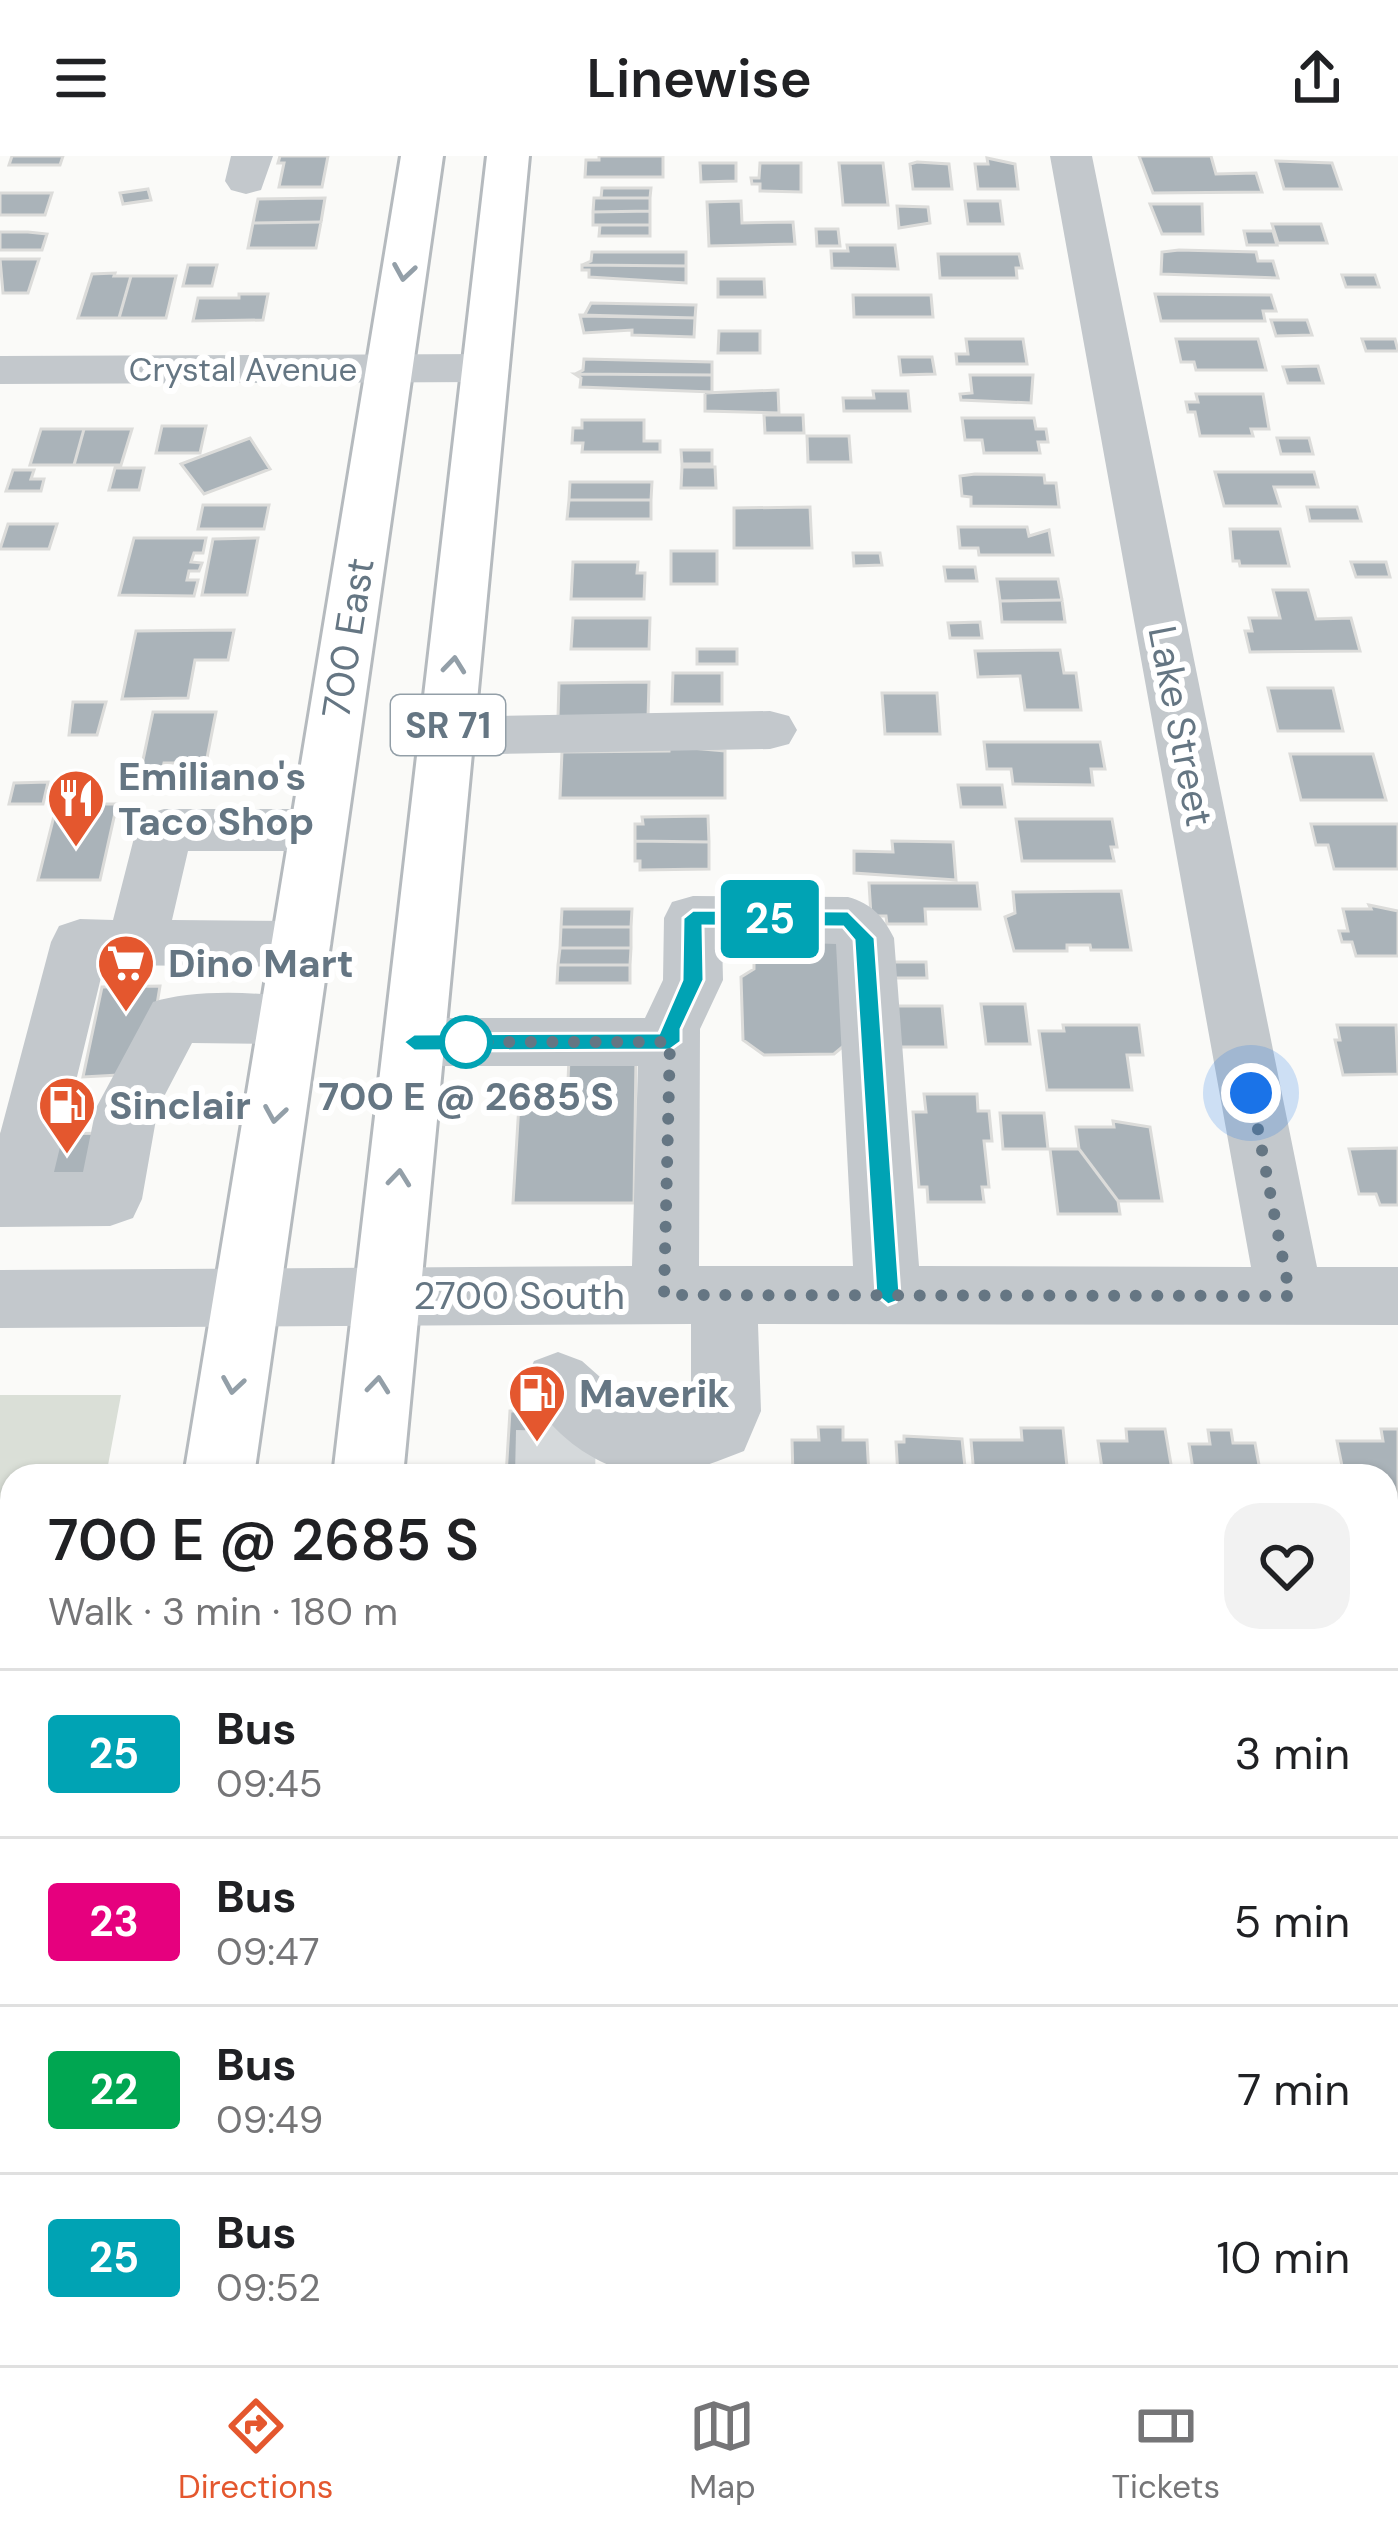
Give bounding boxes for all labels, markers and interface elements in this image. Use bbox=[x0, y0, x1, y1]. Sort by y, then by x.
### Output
text: Linewise bbox=[586, 43, 812, 114]
icon: menu bbox=[48, 45, 114, 111]
icon: share bbox=[1284, 45, 1350, 111]
one-way arrow bbox=[393, 261, 418, 281]
street label: Crystal Avenue bbox=[129, 348, 357, 391]
street label: 700 East bbox=[310, 554, 386, 722]
street label: Lake Street bbox=[1137, 621, 1225, 831]
one-way arrow bbox=[441, 655, 466, 674]
road number: SR 71 bbox=[391, 695, 505, 755]
place label: Emiliano's Taco Shop bbox=[118, 751, 314, 847]
restaurant icon: Emiliano's Taco Shop bbox=[45, 767, 107, 849]
line badge: 25 bbox=[716, 880, 824, 958]
text: 25 bbox=[745, 891, 795, 946]
supermarket icon: Dino Mart bbox=[95, 932, 157, 1014]
place label: Dino Mart bbox=[168, 938, 354, 989]
marker: 700 E @ 2685 S bbox=[441, 1017, 491, 1067]
your location bbox=[1221, 1063, 1281, 1123]
place label: 700 E @ 2685 S bbox=[318, 1071, 614, 1122]
fuel station icon: Sinclair bbox=[36, 1074, 98, 1156]
place label: Sinclair bbox=[109, 1080, 251, 1131]
one-way arrow bbox=[263, 1104, 289, 1123]
one-way arrow bbox=[386, 1169, 412, 1188]
street label: 2700 South bbox=[413, 1270, 625, 1321]
fuel station icon: Maverik bbox=[506, 1362, 568, 1444]
place label: Maverik bbox=[579, 1368, 730, 1419]
one-way arrow bbox=[221, 1375, 247, 1395]
one-way arrow bbox=[365, 1376, 390, 1395]
text: 700 E @ 2685 S bbox=[48, 1503, 479, 1578]
button: heart bbox=[1224, 1503, 1350, 1629]
text: Walk · 3 min · 180 m bbox=[48, 1586, 398, 1637]
text: Bus bbox=[216, 1699, 296, 1758]
text: 3 min bbox=[1235, 1724, 1350, 1783]
text: 25 bbox=[89, 1726, 139, 1781]
text: 09:45 bbox=[216, 1758, 323, 1809]
text: Bus bbox=[216, 1867, 296, 1926]
text: 5 min bbox=[1234, 1892, 1350, 1951]
text: 23 bbox=[89, 1894, 139, 1949]
text: 09:47 bbox=[216, 1926, 320, 1977]
text: Bus bbox=[216, 2035, 296, 2094]
text: 7 min bbox=[1237, 2060, 1350, 2119]
text: 22 bbox=[90, 2062, 138, 2117]
text: 09:49 bbox=[216, 2094, 323, 2145]
text: Bus bbox=[216, 2203, 296, 2262]
text: 10 min bbox=[1216, 2228, 1350, 2287]
text: 25 bbox=[89, 2230, 139, 2285]
text: 09:52 bbox=[216, 2262, 321, 2313]
tab: Directions bbox=[178, 2393, 333, 2508]
tab: Map bbox=[689, 2393, 756, 2508]
tab: Tickets bbox=[1112, 2393, 1220, 2508]

